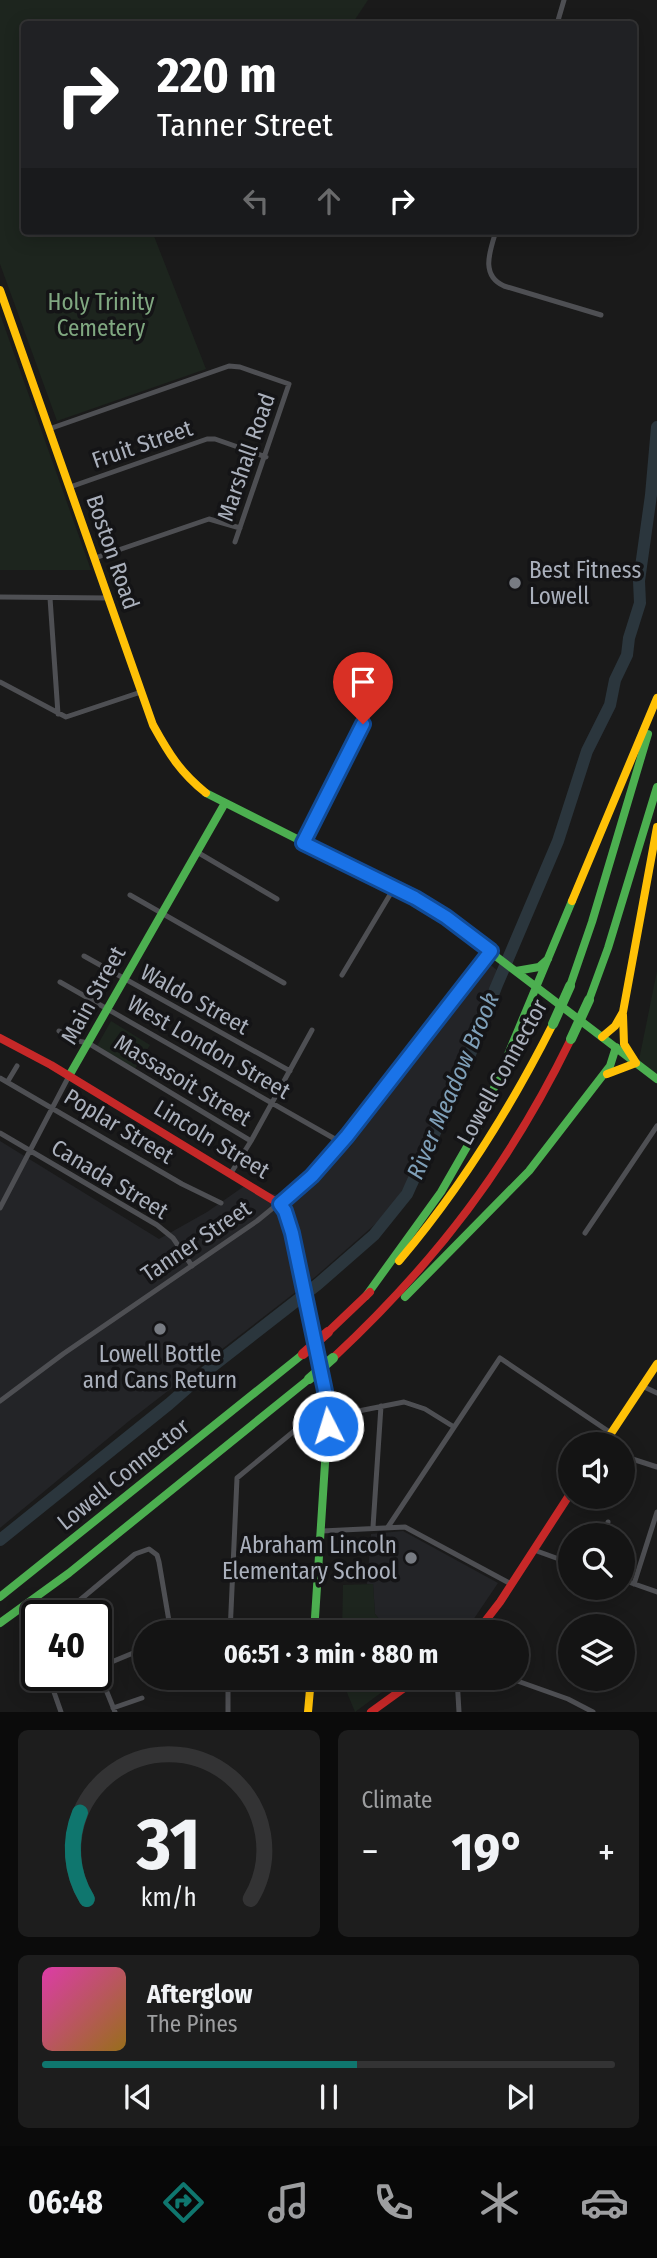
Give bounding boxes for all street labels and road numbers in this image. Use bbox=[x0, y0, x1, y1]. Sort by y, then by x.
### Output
street label: Marshall Road bbox=[211, 389, 281, 525]
street label: Fruit Street bbox=[88, 414, 196, 474]
street label: Boston Road bbox=[80, 491, 146, 613]
street label: Main Street bbox=[55, 941, 132, 1049]
street label: Waldo Street bbox=[136, 958, 255, 1041]
street label: West London Street bbox=[123, 989, 296, 1105]
street label: Lowell Connector bbox=[451, 994, 553, 1150]
street label: Massasoit Street bbox=[109, 1028, 257, 1132]
street label: Poplar Street bbox=[59, 1082, 179, 1170]
street label: Lincoln Street bbox=[149, 1094, 275, 1185]
street label: Canada Street bbox=[46, 1133, 174, 1225]
street label: Tanner Street bbox=[136, 1194, 257, 1288]
street label: Lowell Connector bbox=[51, 1412, 195, 1536]

